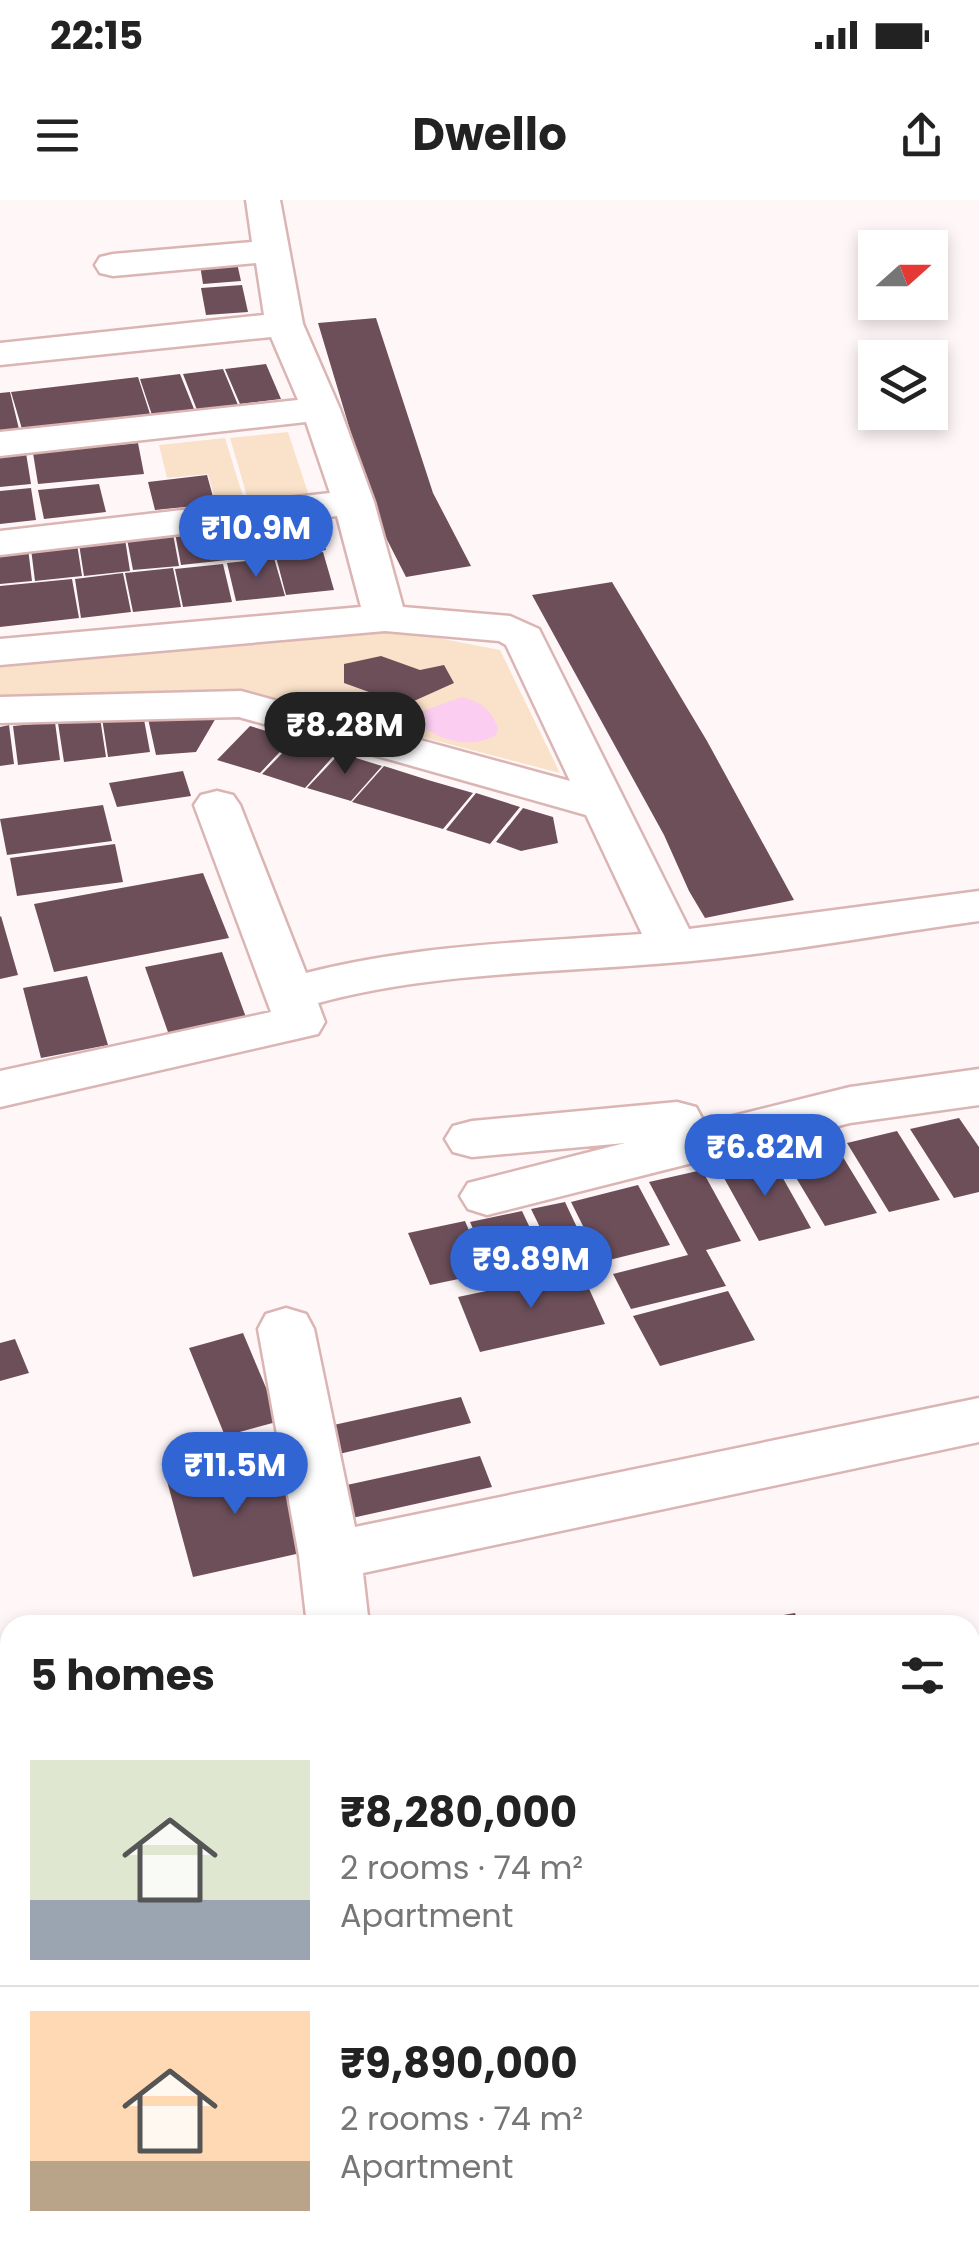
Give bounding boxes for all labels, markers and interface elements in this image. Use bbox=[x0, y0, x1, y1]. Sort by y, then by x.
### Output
text: 22:15 bbox=[50, 9, 143, 62]
text: Dwello bbox=[412, 103, 567, 166]
icon: menu bbox=[30, 108, 85, 163]
icon: share bbox=[894, 108, 949, 163]
north arrow bbox=[858, 230, 948, 320]
map controls bbox=[858, 230, 948, 430]
button: layers bbox=[858, 340, 948, 430]
pin: ₹10.9M bbox=[175, 495, 337, 580]
text: ₹10.9M bbox=[201, 505, 311, 550]
pin: ₹8.28M bbox=[264, 692, 426, 777]
text: ₹8.28M bbox=[286, 702, 404, 747]
pin: ₹6.82M bbox=[684, 1114, 846, 1199]
text: ₹6.82M bbox=[707, 1124, 823, 1169]
pin: ₹9.89M bbox=[450, 1226, 612, 1311]
text: ₹9.89M bbox=[472, 1236, 590, 1281]
pin: ₹11.5M bbox=[154, 1432, 316, 1517]
text: ₹11.5M bbox=[184, 1442, 286, 1487]
text: 5 homes bbox=[30, 1646, 215, 1705]
icon: filters bbox=[895, 1648, 950, 1703]
text: ₹8,280,000 bbox=[340, 1783, 577, 1842]
icon: home bbox=[110, 1800, 230, 1920]
text: 2 rooms · 74 m² bbox=[340, 1845, 583, 1890]
text: Apartment bbox=[340, 1893, 513, 1938]
text: ₹9,890,000 bbox=[340, 2034, 578, 2093]
icon: home bbox=[110, 2051, 230, 2171]
text: 2 rooms · 74 m² bbox=[340, 2096, 583, 2141]
text: Apartment bbox=[340, 2144, 513, 2189]

